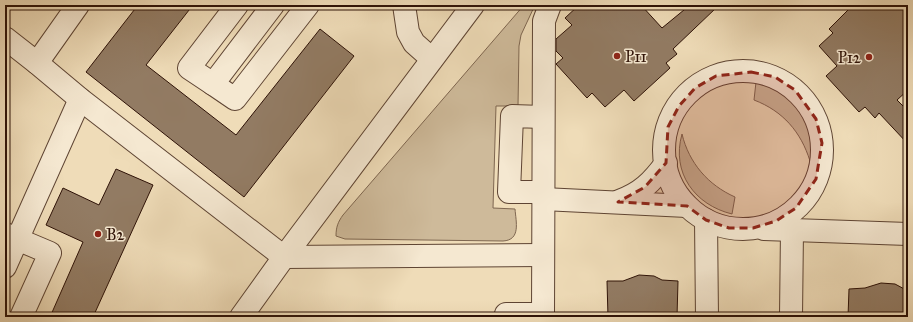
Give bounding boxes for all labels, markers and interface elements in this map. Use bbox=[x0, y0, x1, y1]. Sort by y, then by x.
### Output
place label: P11 bbox=[625, 47, 647, 66]
place label: P12 bbox=[838, 48, 861, 67]
marker: P11 bbox=[612, 51, 622, 61]
marker: P12 bbox=[864, 52, 874, 62]
place label: B2 bbox=[106, 225, 125, 244]
marker: B2 bbox=[93, 229, 103, 239]

